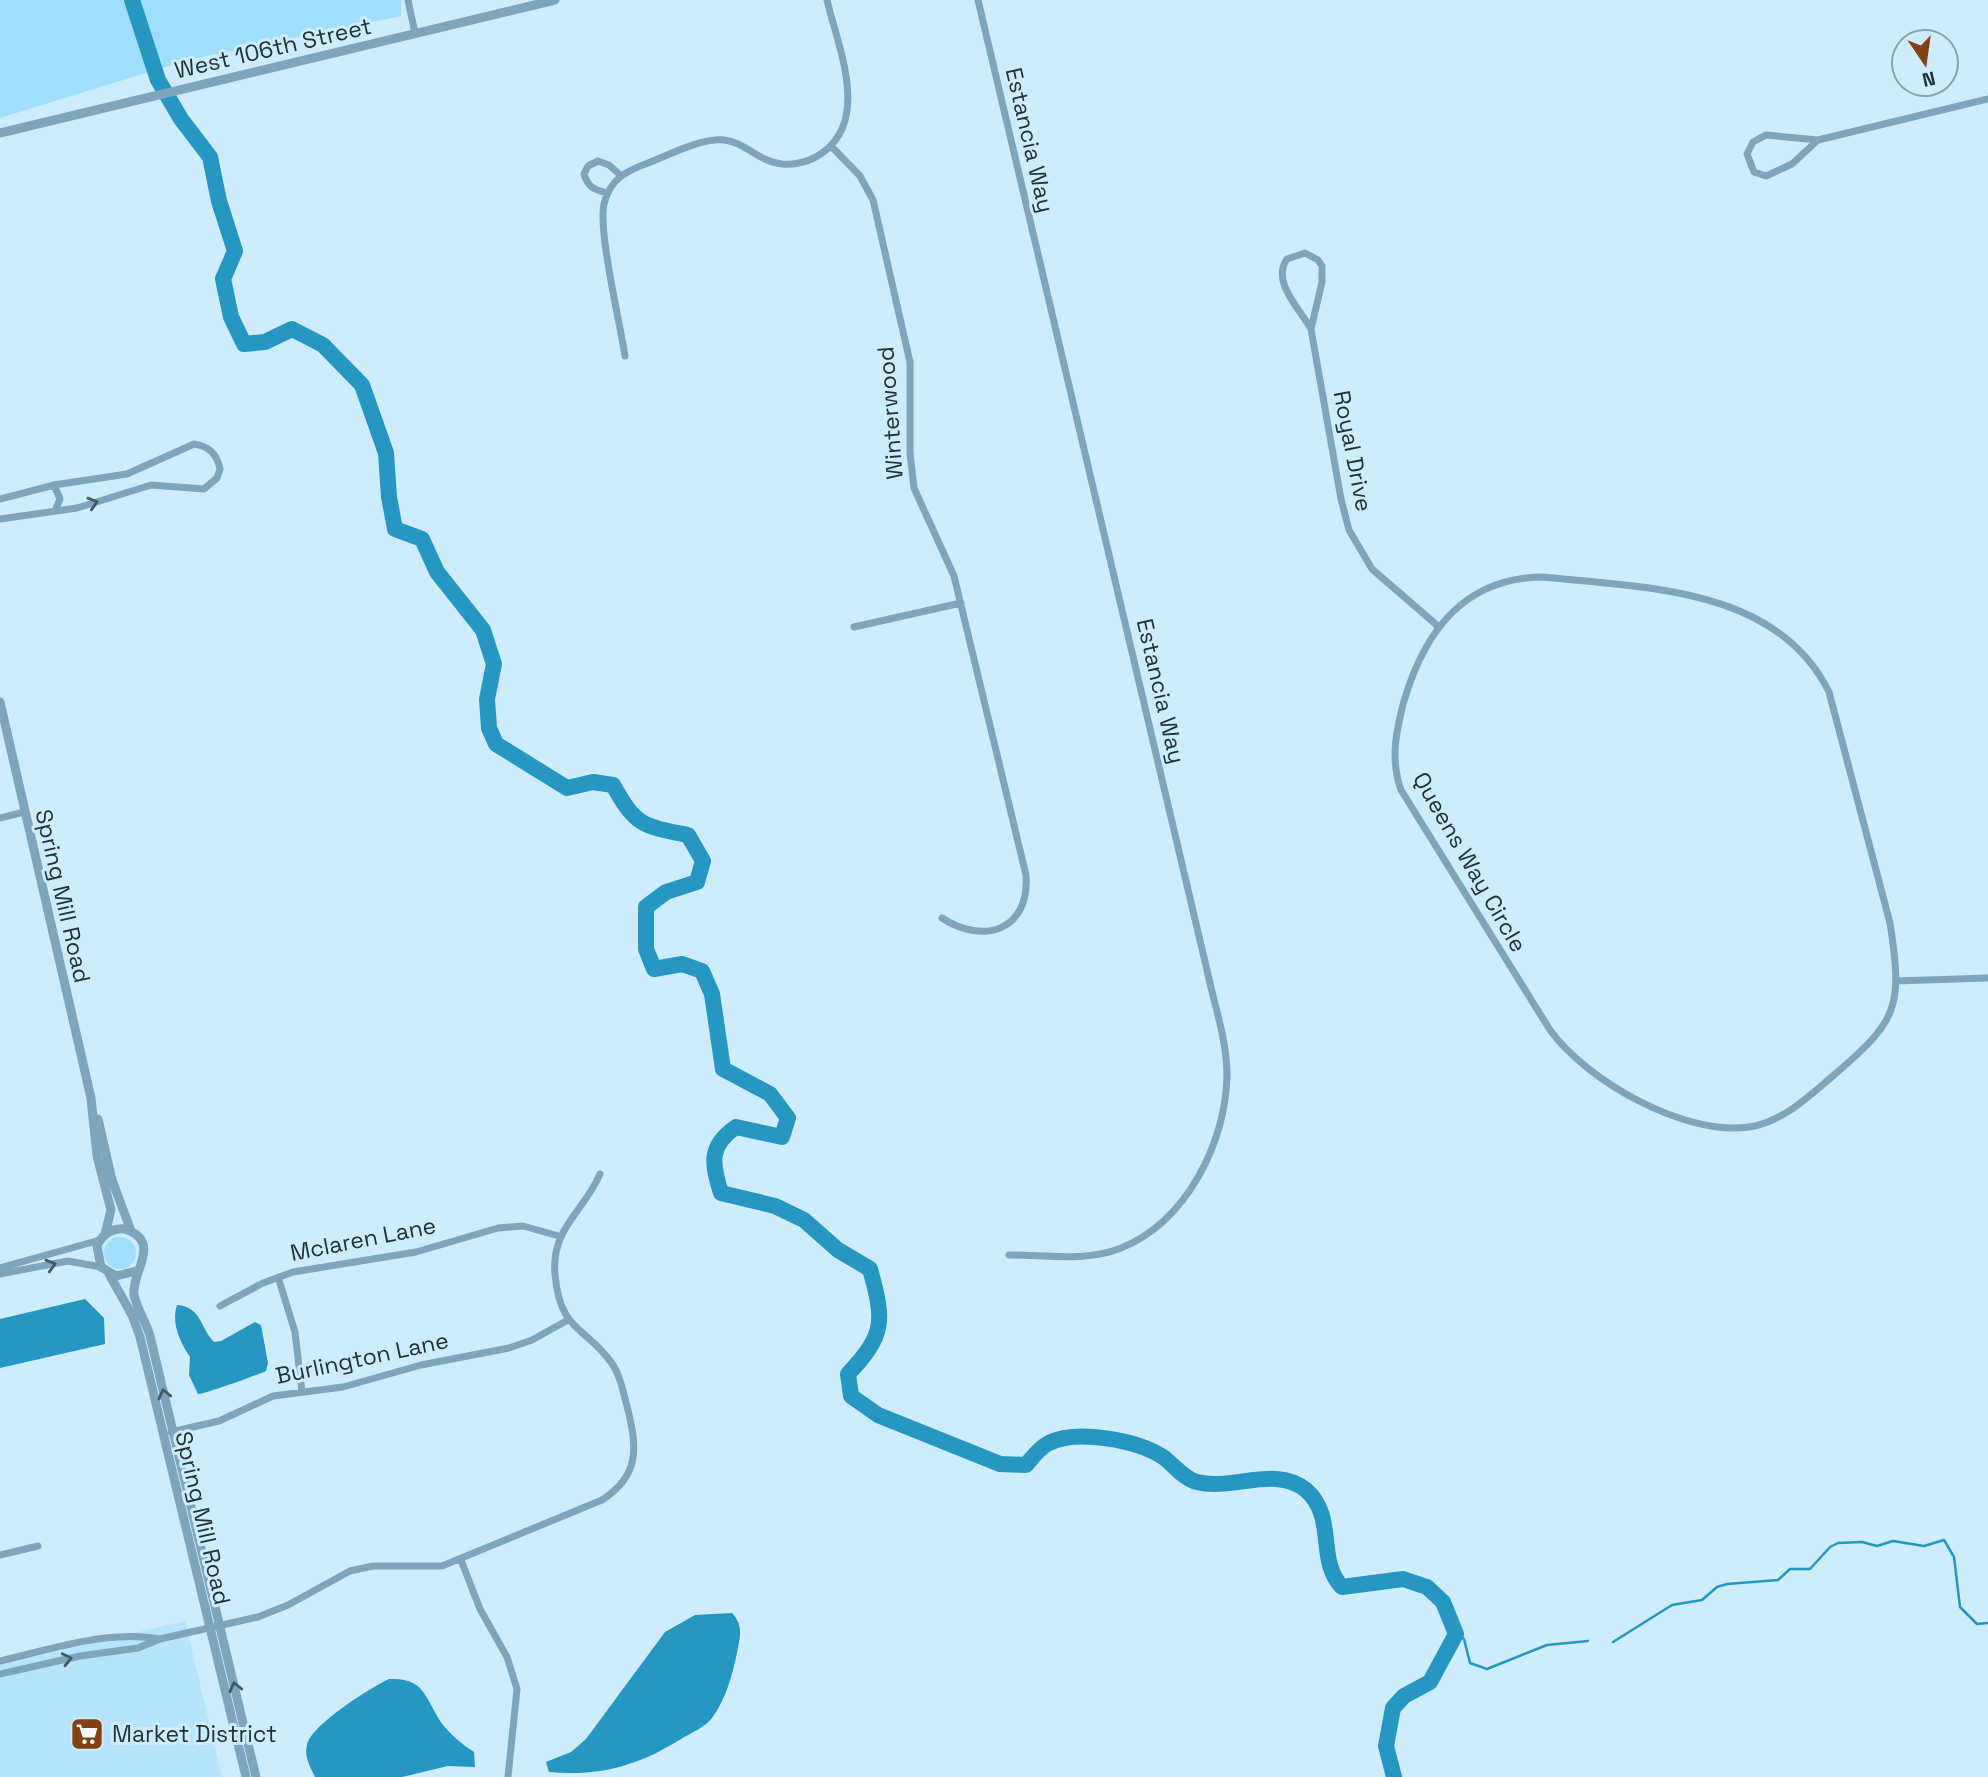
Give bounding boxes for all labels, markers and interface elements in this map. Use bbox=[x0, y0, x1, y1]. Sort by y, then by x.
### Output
street label: West 106th Street bbox=[172, 11, 374, 85]
north arrow bbox=[1890, 28, 1960, 98]
street label: Estancia Way bbox=[999, 65, 1061, 215]
text: N bbox=[1920, 65, 1938, 93]
street label: Winterwood bbox=[870, 345, 910, 481]
street label: Royal Drive bbox=[1327, 388, 1379, 514]
one-way arrow bbox=[86, 497, 99, 511]
street label: Estancia Way bbox=[1130, 616, 1192, 766]
street label: Queens Way Circle bbox=[1406, 767, 1534, 957]
street label: Spring Mill Road bbox=[28, 806, 98, 986]
street label: Mclaren Lane bbox=[288, 1210, 438, 1268]
one-way arrow bbox=[45, 1258, 57, 1273]
street label: Burlington Lane bbox=[273, 1325, 451, 1391]
one-way arrow bbox=[158, 1388, 172, 1400]
street label: Spring Mill Road bbox=[168, 1428, 238, 1608]
one-way arrow bbox=[60, 1653, 72, 1667]
one-way arrow bbox=[229, 1681, 243, 1693]
supermarket icon: Market District bbox=[68, 1715, 106, 1753]
place label: Market District bbox=[112, 1719, 277, 1749]

